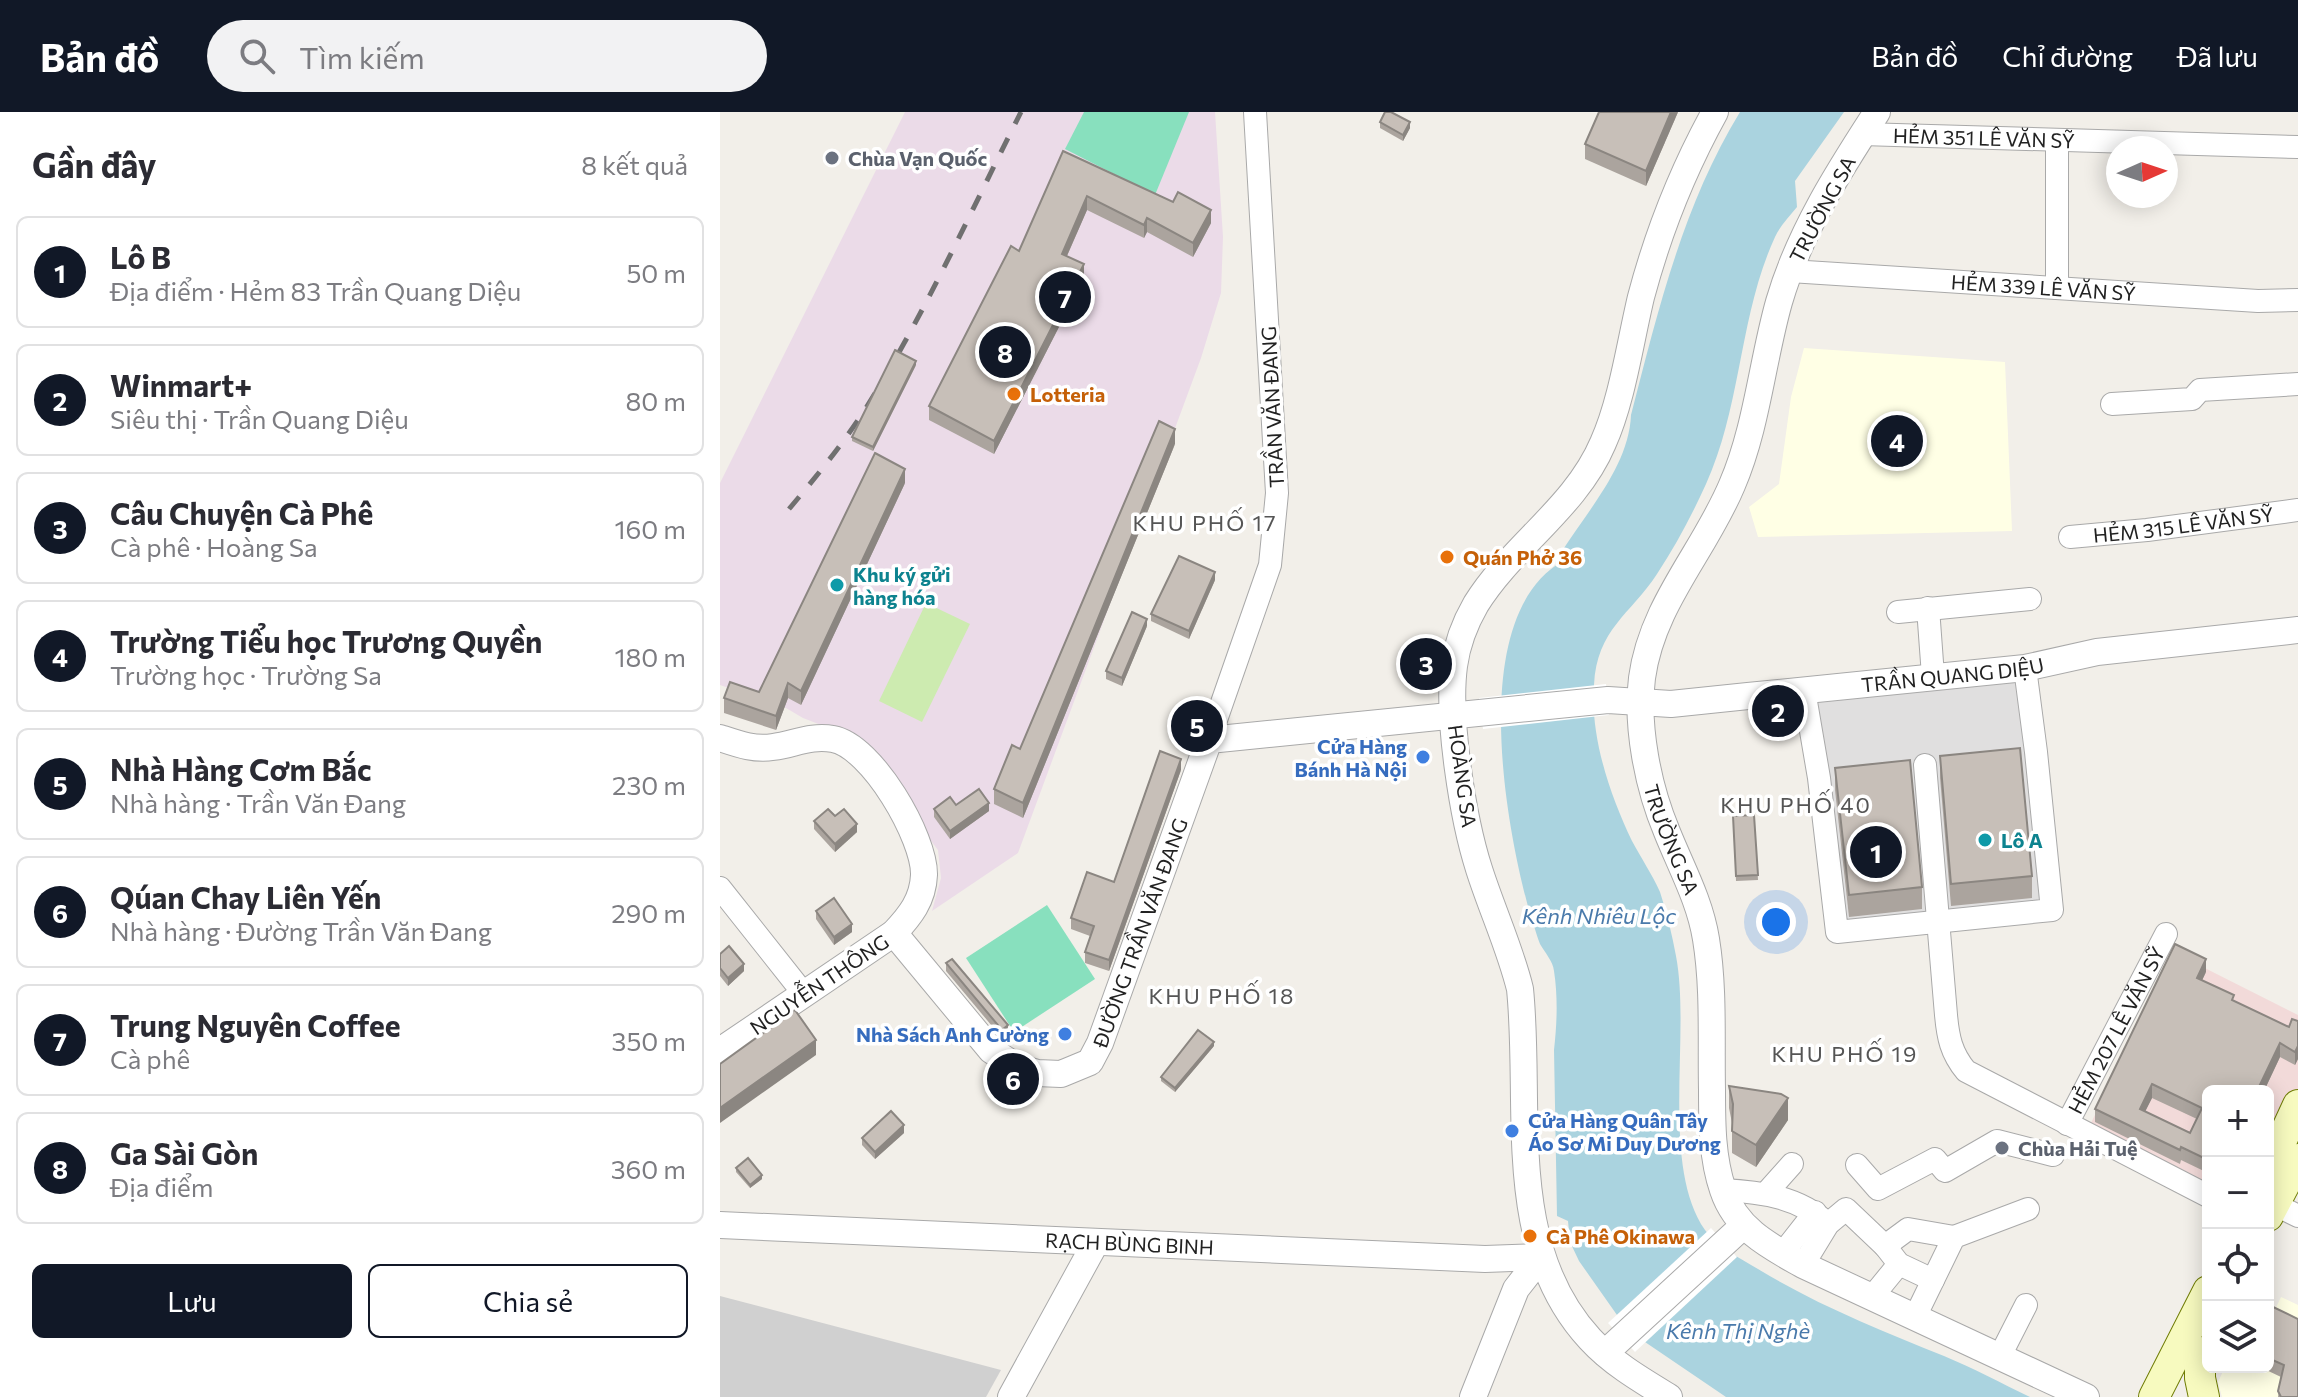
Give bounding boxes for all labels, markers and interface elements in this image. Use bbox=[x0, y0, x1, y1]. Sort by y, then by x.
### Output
search box bbox=[207, 20, 767, 92]
text: Bản đồ bbox=[40, 33, 159, 80]
icon: search bbox=[235, 34, 279, 78]
text: Tìm kiếm bbox=[299, 38, 425, 75]
text: Bản đồ bbox=[1871, 39, 1958, 73]
text: Chỉ đường bbox=[2002, 39, 2133, 73]
text: Đã lưu bbox=[2177, 39, 2258, 73]
street label: HẺM 351 LÊ VĂN SỸ bbox=[1893, 123, 2075, 152]
north arrow bbox=[2106, 136, 2178, 208]
text: Gần đây bbox=[32, 143, 157, 185]
place label: Chùa Vạn Quốc bbox=[848, 146, 988, 171]
text: 8 kết quả bbox=[581, 149, 688, 180]
marker: Chùa Vạn Quốc bbox=[823, 149, 841, 167]
street label: TRƯỜNG SA bbox=[1784, 152, 1860, 266]
text: Lô B bbox=[110, 238, 171, 275]
text: 1 bbox=[54, 257, 66, 288]
text: 50 m bbox=[626, 257, 686, 288]
pin: 7 bbox=[1039, 267, 1091, 327]
street label: HẺM 339 LÊ VĂN SỸ bbox=[1950, 269, 2137, 305]
text: Địa điểm · Hẻm 83 Trần Quang Diệu bbox=[110, 275, 521, 306]
pin: 8 bbox=[979, 322, 1031, 382]
street label: TRẦN VĂN ÐANG bbox=[1254, 326, 1288, 488]
text: Winmart+ bbox=[110, 366, 252, 403]
place label: Lotteria bbox=[1030, 382, 1105, 406]
text: 2 bbox=[53, 385, 67, 416]
text: 80 m bbox=[626, 385, 686, 416]
marker: Lotteria bbox=[1005, 385, 1023, 403]
text: Siêu thị · Trần Quang Diệu bbox=[110, 403, 409, 434]
pin: 4 bbox=[1871, 411, 1923, 471]
text: Câu Chuyện Cà Phê bbox=[110, 494, 373, 531]
street label: HẺM 315 LÊ VĂN SỸ bbox=[2092, 501, 2275, 547]
district label: KHU PHỐ 17 bbox=[1132, 507, 1278, 536]
text: 3 bbox=[52, 513, 68, 544]
text: 160 m bbox=[614, 513, 686, 544]
text: Cà phê · Hoàng Sa bbox=[110, 531, 318, 562]
place label: Quán Phở 36 bbox=[1463, 545, 1582, 569]
marker: Quán Phở 36 bbox=[1438, 548, 1456, 566]
place label: Khu ký gửi hàng hóa bbox=[853, 562, 951, 609]
marker: Khu ký gửi hàng hóa bbox=[828, 576, 846, 594]
text: Trường Tiểu học Trương Quyền bbox=[110, 622, 542, 659]
pin: 3 bbox=[1400, 634, 1452, 694]
text: 4 bbox=[52, 641, 68, 672]
text: 180 m bbox=[614, 641, 686, 672]
street label: TRẦN QUANG DIỆU bbox=[1860, 652, 2046, 696]
text: Trường học · Trường Sa bbox=[110, 659, 382, 690]
pin: 2 bbox=[1752, 681, 1804, 741]
pin: 5 bbox=[1171, 696, 1223, 756]
street label: HOÀNG SA bbox=[1444, 723, 1482, 829]
place label: Cửa Hàng Bánh Hà Nội bbox=[1295, 734, 1407, 782]
marker: Cửa Hàng Bánh Hà Nội bbox=[1414, 748, 1432, 766]
text: Nhà Hàng Cơm Bắc bbox=[110, 750, 372, 787]
text: 5 bbox=[52, 769, 68, 800]
text: 230 m bbox=[612, 769, 686, 800]
street label: TRƯỜNG SA bbox=[1640, 781, 1704, 898]
text: Nhà hàng · Trần Văn Ðang bbox=[110, 787, 406, 818]
district label: KHU PHỐ 40 bbox=[1720, 789, 1872, 818]
street label: ĐƯỜNG TRẦN VĂN ĐANG bbox=[1087, 815, 1192, 1052]
pin: 1 bbox=[1850, 822, 1902, 882]
place label: Lô A bbox=[2001, 828, 2043, 852]
marker: Lô A bbox=[1976, 831, 1994, 849]
text: Qúan Chay Liên Yến bbox=[110, 878, 381, 915]
text: 6 bbox=[52, 897, 68, 928]
text: 290 m bbox=[611, 897, 686, 928]
water label: Kênh Nhiêu Lộc bbox=[1522, 902, 1676, 929]
your location bbox=[1756, 902, 1796, 942]
text: Nhà hàng · Đường Trần Văn Đang bbox=[110, 915, 492, 946]
street label: NGUYỄN THÔNG bbox=[744, 927, 893, 1039]
street label: HẺM 207 LÊ VĂN SỸ bbox=[2063, 942, 2169, 1117]
district label: KHU PHỐ 18 bbox=[1149, 980, 1295, 1009]
text: Trung Nguyên Coffee bbox=[110, 1006, 401, 1043]
place label: Nhà Sách Anh Cường bbox=[856, 1022, 1049, 1046]
text: 7 bbox=[53, 1025, 67, 1056]
text: 350 m bbox=[612, 1025, 686, 1056]
marker: Nhà Sách Anh Cường bbox=[1056, 1025, 1074, 1043]
district label: KHU PHỐ 19 bbox=[1772, 1038, 1918, 1067]
text: Cà phê bbox=[110, 1043, 190, 1074]
pin: 6 bbox=[987, 1049, 1039, 1109]
map controls bbox=[2202, 1085, 2274, 1373]
button: + bbox=[2202, 1085, 2274, 1157]
place label: Cửa Hàng Quân Tây Áo Sơ Mi Duy Dương bbox=[1528, 1108, 1721, 1155]
marker: Cửa Hàng Quân Tây Áo Sơ Mi Duy Dương bbox=[1503, 1122, 1521, 1140]
text: Ga Sài Gòn bbox=[110, 1134, 258, 1171]
place label: Chùa Hải Tuệ bbox=[2018, 1136, 2137, 1161]
marker: Chùa Hải Tuệ bbox=[1993, 1139, 2011, 1157]
text: 8 bbox=[52, 1153, 68, 1184]
text: 360 m bbox=[611, 1153, 686, 1184]
button: − bbox=[2202, 1157, 2274, 1229]
text: Địa điểm bbox=[110, 1171, 213, 1202]
place label: Cà Phê Okinawa bbox=[1546, 1224, 1695, 1248]
street label: RẠCH BÙNG BINH bbox=[1045, 1227, 1215, 1259]
marker: Cà Phê Okinawa bbox=[1521, 1227, 1539, 1245]
button: locate bbox=[2202, 1229, 2274, 1301]
button: Lưu bbox=[32, 1264, 352, 1338]
button: Chia sẻ bbox=[368, 1264, 688, 1338]
button: layers bbox=[2202, 1301, 2274, 1373]
water label: Kênh Thị Nghè bbox=[1666, 1317, 1810, 1344]

